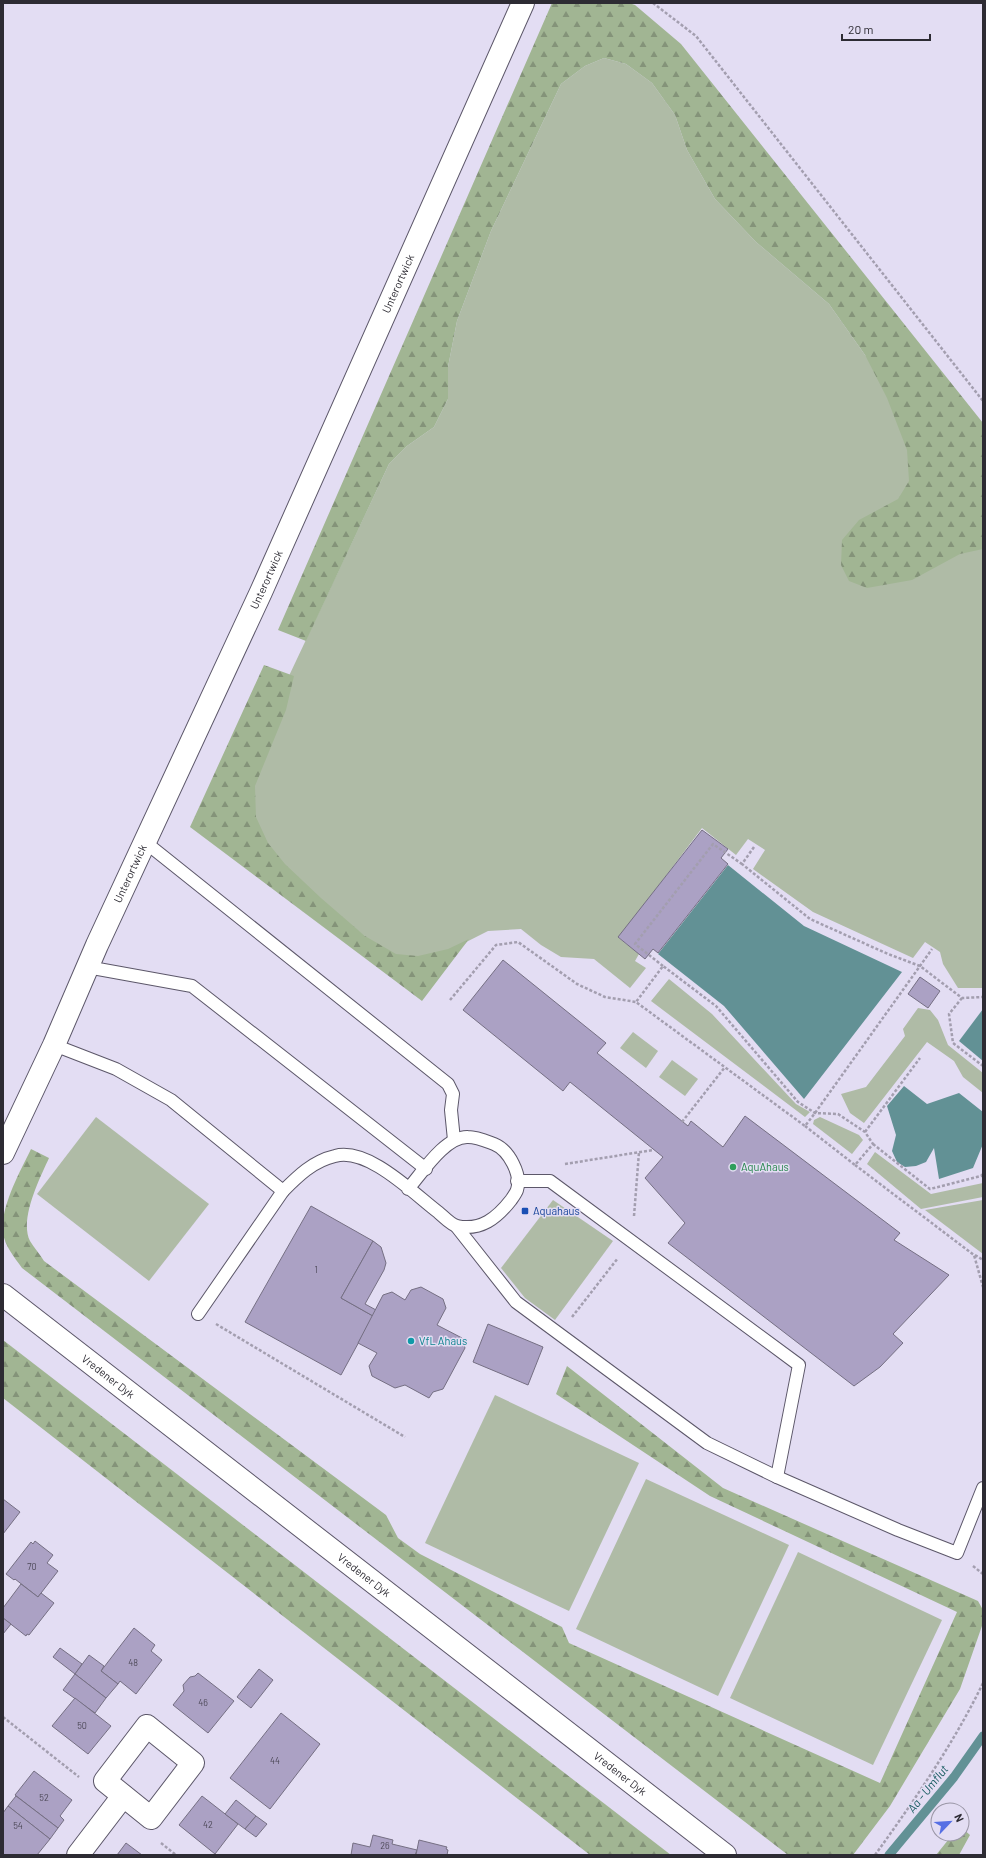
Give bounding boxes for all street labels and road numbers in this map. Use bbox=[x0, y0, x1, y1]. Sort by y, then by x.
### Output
street label: Unterortwick bbox=[379, 252, 417, 315]
street label: Unterortwick bbox=[247, 548, 285, 611]
street label: Unterortwick bbox=[111, 842, 149, 905]
street label: Vredener Dyk bbox=[79, 1352, 138, 1401]
street label: Vredener Dyk bbox=[335, 1550, 394, 1600]
street label: Vredener Dyk bbox=[591, 1749, 650, 1798]

